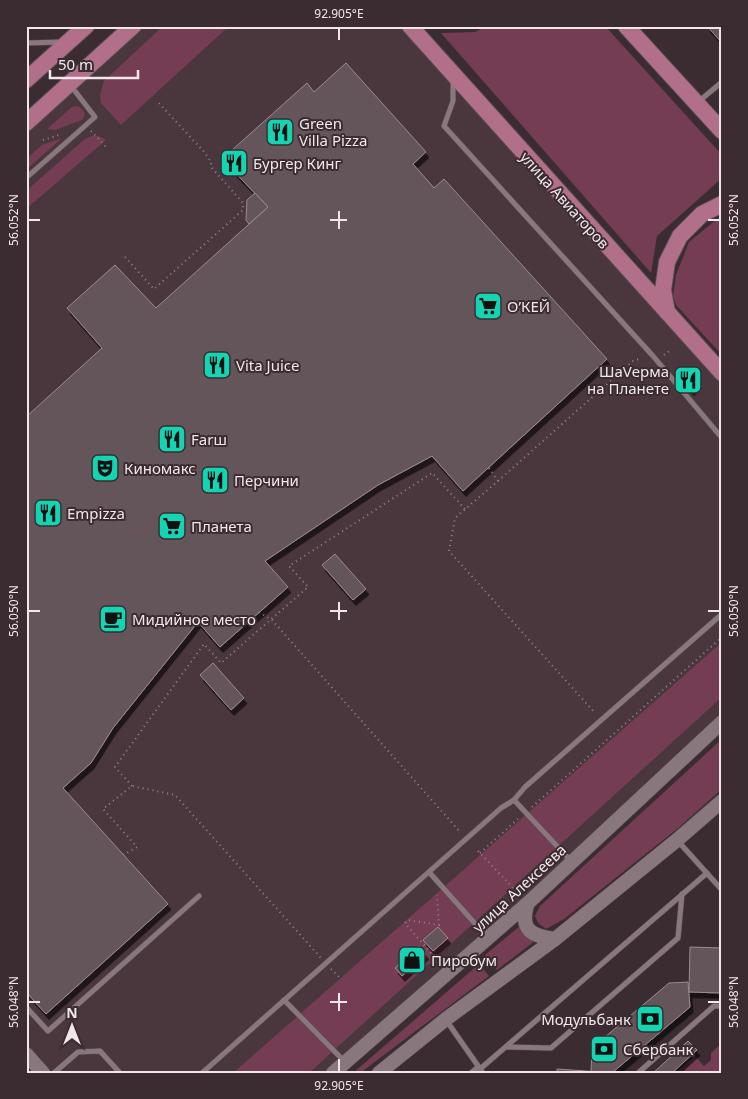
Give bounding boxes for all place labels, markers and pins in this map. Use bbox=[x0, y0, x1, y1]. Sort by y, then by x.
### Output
place label: Green Villa Pizza bbox=[299, 113, 367, 150]
restaurant icon: Green Villa Pizza bbox=[265, 117, 295, 147]
restaurant icon: Бургер Кинг bbox=[219, 148, 249, 178]
place label: Бургер Кинг bbox=[253, 153, 341, 173]
supermarket icon: О’КЕЙ bbox=[473, 291, 503, 321]
place label: О’КЕЙ bbox=[507, 296, 550, 316]
restaurant icon: Vita Juice bbox=[202, 350, 232, 380]
place label: Vita Juice bbox=[236, 355, 300, 375]
place label: ШаVерма на Планете bbox=[587, 361, 669, 398]
restaurant icon: ШаVерма на Планете bbox=[673, 365, 703, 395]
restaurant icon: Farш bbox=[157, 424, 187, 454]
place label: Farш bbox=[191, 429, 227, 449]
theatre icon: Киномакс bbox=[90, 453, 120, 483]
place label: Киномакс bbox=[124, 458, 196, 478]
restaurant icon: Перчини bbox=[200, 465, 230, 495]
place label: Перчини bbox=[234, 470, 299, 490]
restaurant icon: Empizza bbox=[33, 498, 63, 528]
place label: Empizza bbox=[67, 503, 125, 523]
supermarket icon: Планета bbox=[157, 511, 187, 541]
place label: Планета bbox=[191, 516, 252, 536]
cafe icon: Мидийное место bbox=[98, 604, 128, 634]
place label: Мидийное место bbox=[132, 609, 256, 629]
shop icon: Пиробум bbox=[397, 945, 427, 975]
place label: Пиробум bbox=[431, 950, 497, 970]
bank icon: Модульбанк bbox=[635, 1004, 665, 1034]
place label: Модульбанк bbox=[541, 1009, 631, 1029]
bank icon: Сбербанк bbox=[589, 1034, 619, 1064]
place label: Сбербанк bbox=[623, 1039, 693, 1059]

